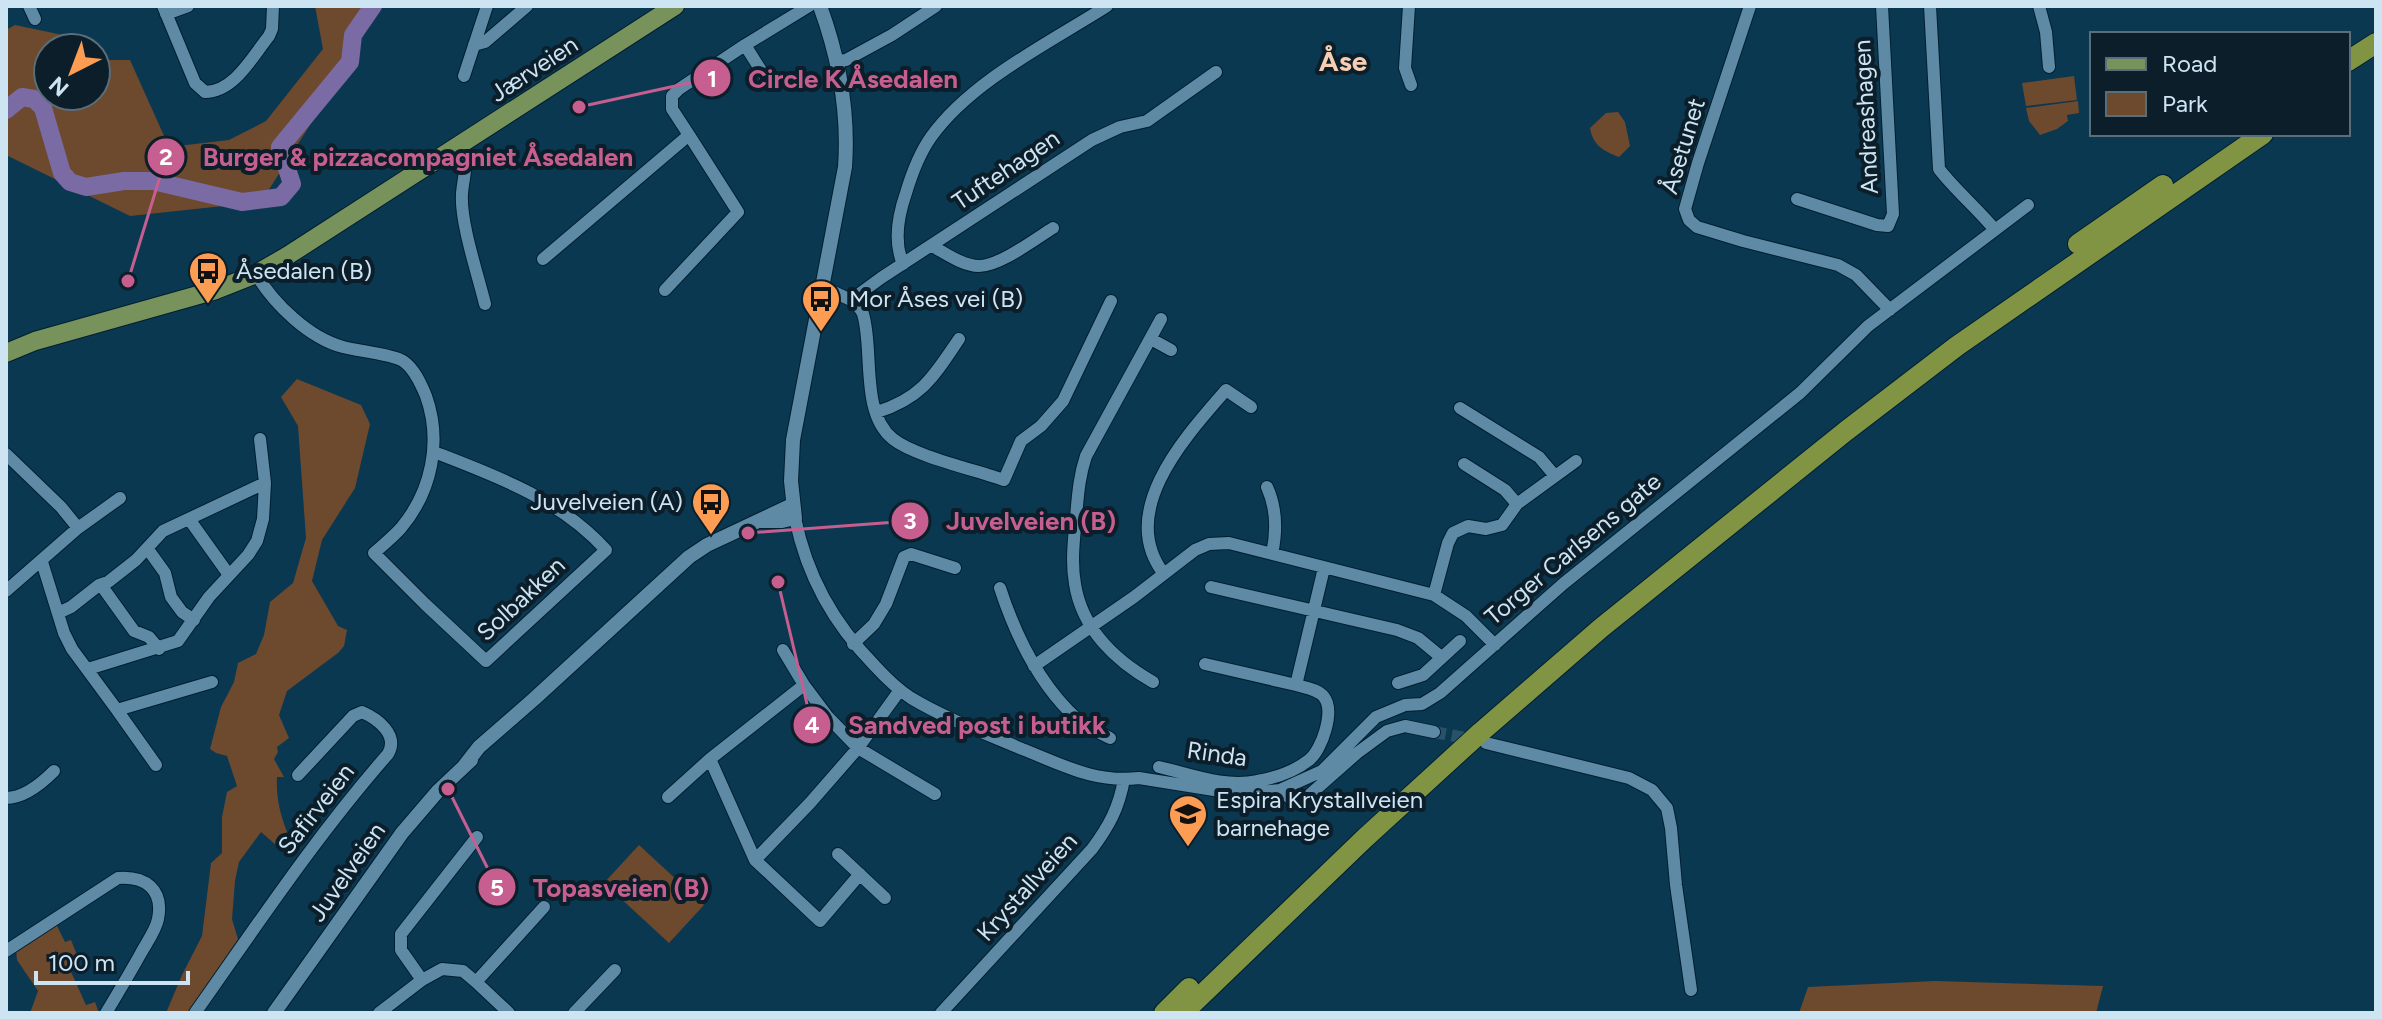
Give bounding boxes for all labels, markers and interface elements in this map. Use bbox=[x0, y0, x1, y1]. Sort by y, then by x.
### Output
street label: Jærveien bbox=[484, 29, 583, 108]
north arrow bbox=[32, 32, 112, 112]
legend bbox=[2090, 32, 2350, 136]
street label: Andreashagen bbox=[1847, 39, 1884, 195]
district label: Åse bbox=[1319, 44, 1367, 78]
text: Road bbox=[2162, 49, 2217, 78]
callout: Circle K Åsedalen bbox=[692, 53, 975, 103]
text: Circle K Åsedalen bbox=[748, 63, 958, 95]
text: 1 bbox=[707, 64, 717, 93]
text: N bbox=[44, 71, 74, 102]
text: Park bbox=[2162, 89, 2208, 118]
street label: Åsetunet bbox=[1654, 94, 1711, 197]
street label: Tuftehagen bbox=[947, 123, 1065, 216]
callout: Burger & pizzacompagniet Åsedalen bbox=[146, 132, 649, 182]
text: Burger & pizzacompagniet Åsedalen bbox=[203, 141, 633, 173]
text: 2 bbox=[159, 142, 173, 171]
bus stop icon: Åsedalen (B) bbox=[187, 250, 229, 305]
place label: Åsedalen (B) bbox=[236, 256, 372, 285]
bus stop icon: Mor Åses vei (B) bbox=[800, 278, 842, 333]
place label: Mor Åses vei (B) bbox=[849, 284, 1023, 313]
street label: Torger Carlsens gate bbox=[1479, 466, 1667, 631]
bus stop icon: Juvelveien (A) bbox=[690, 481, 732, 536]
place label: Juvelveien (A) bbox=[530, 487, 683, 516]
callout: Juvelveien (B) bbox=[890, 496, 1132, 546]
text: Juvelveien (B) bbox=[946, 505, 1116, 537]
text: 3 bbox=[903, 506, 917, 535]
street label: Solbakken bbox=[471, 551, 571, 647]
callout: Sandved post i butikk bbox=[792, 700, 1122, 750]
text: Sandved post i butikk bbox=[848, 709, 1106, 741]
text: 4 bbox=[804, 710, 820, 739]
street label: Rinda bbox=[1185, 735, 1249, 772]
street label: Safirveien bbox=[271, 758, 360, 860]
place label: Espira Krystallveien barnehage bbox=[1216, 785, 1423, 842]
school or university icon: Espira Krystallveien barnehage bbox=[1167, 793, 1209, 848]
street label: Juvelveien bbox=[302, 817, 391, 927]
street label: Krystallveien bbox=[970, 827, 1083, 947]
callout: Topasveien (B) bbox=[477, 862, 726, 912]
text: Topasveien (B) bbox=[533, 872, 709, 904]
text: 5 bbox=[490, 873, 504, 902]
scale bar bbox=[36, 935, 188, 985]
text: 100 m bbox=[48, 948, 115, 977]

